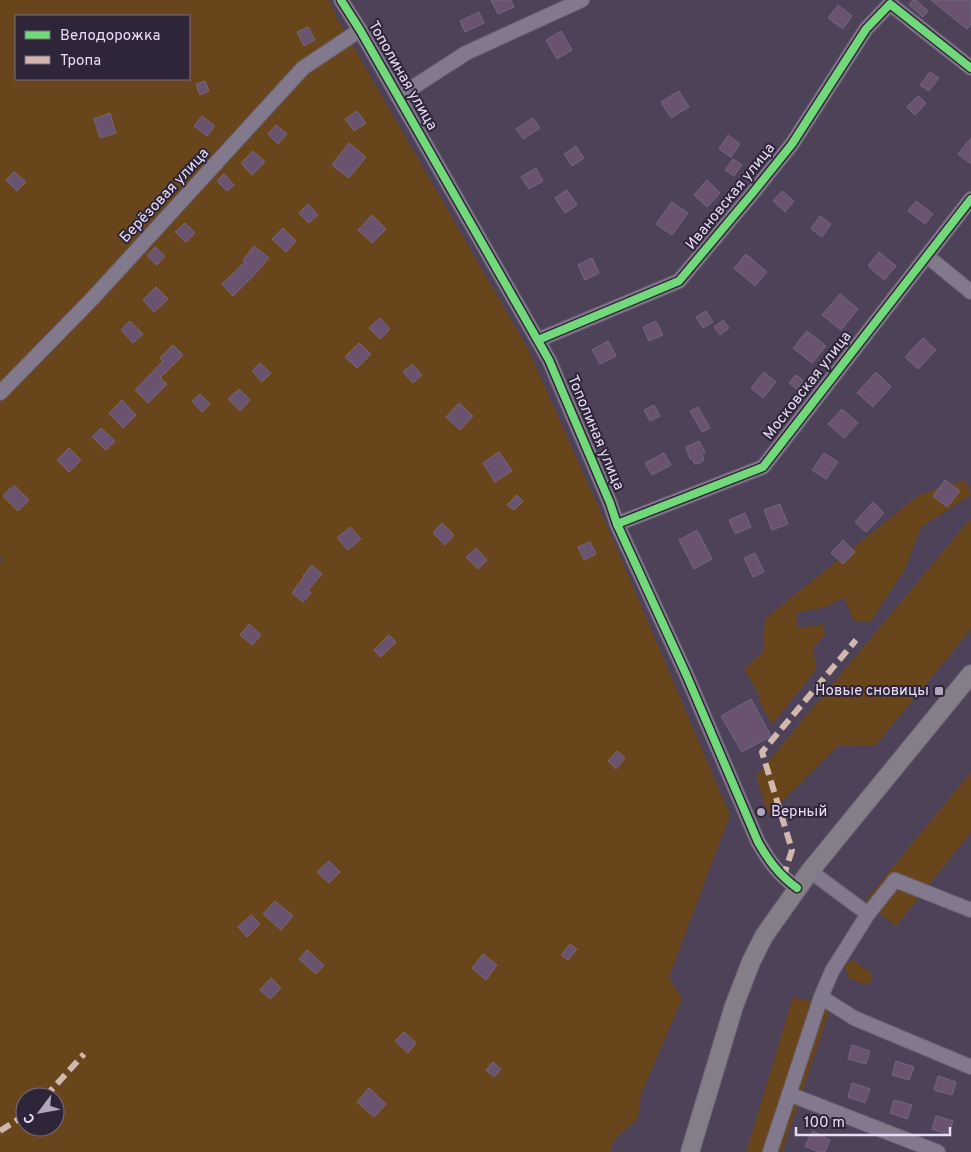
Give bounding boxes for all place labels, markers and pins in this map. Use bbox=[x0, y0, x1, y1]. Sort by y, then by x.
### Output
place label: Новые сновицы bbox=[815, 682, 929, 701]
marker: Новые сновицы bbox=[933, 685, 945, 697]
place label: Верный bbox=[771, 803, 827, 822]
marker: Верный bbox=[755, 806, 767, 818]

